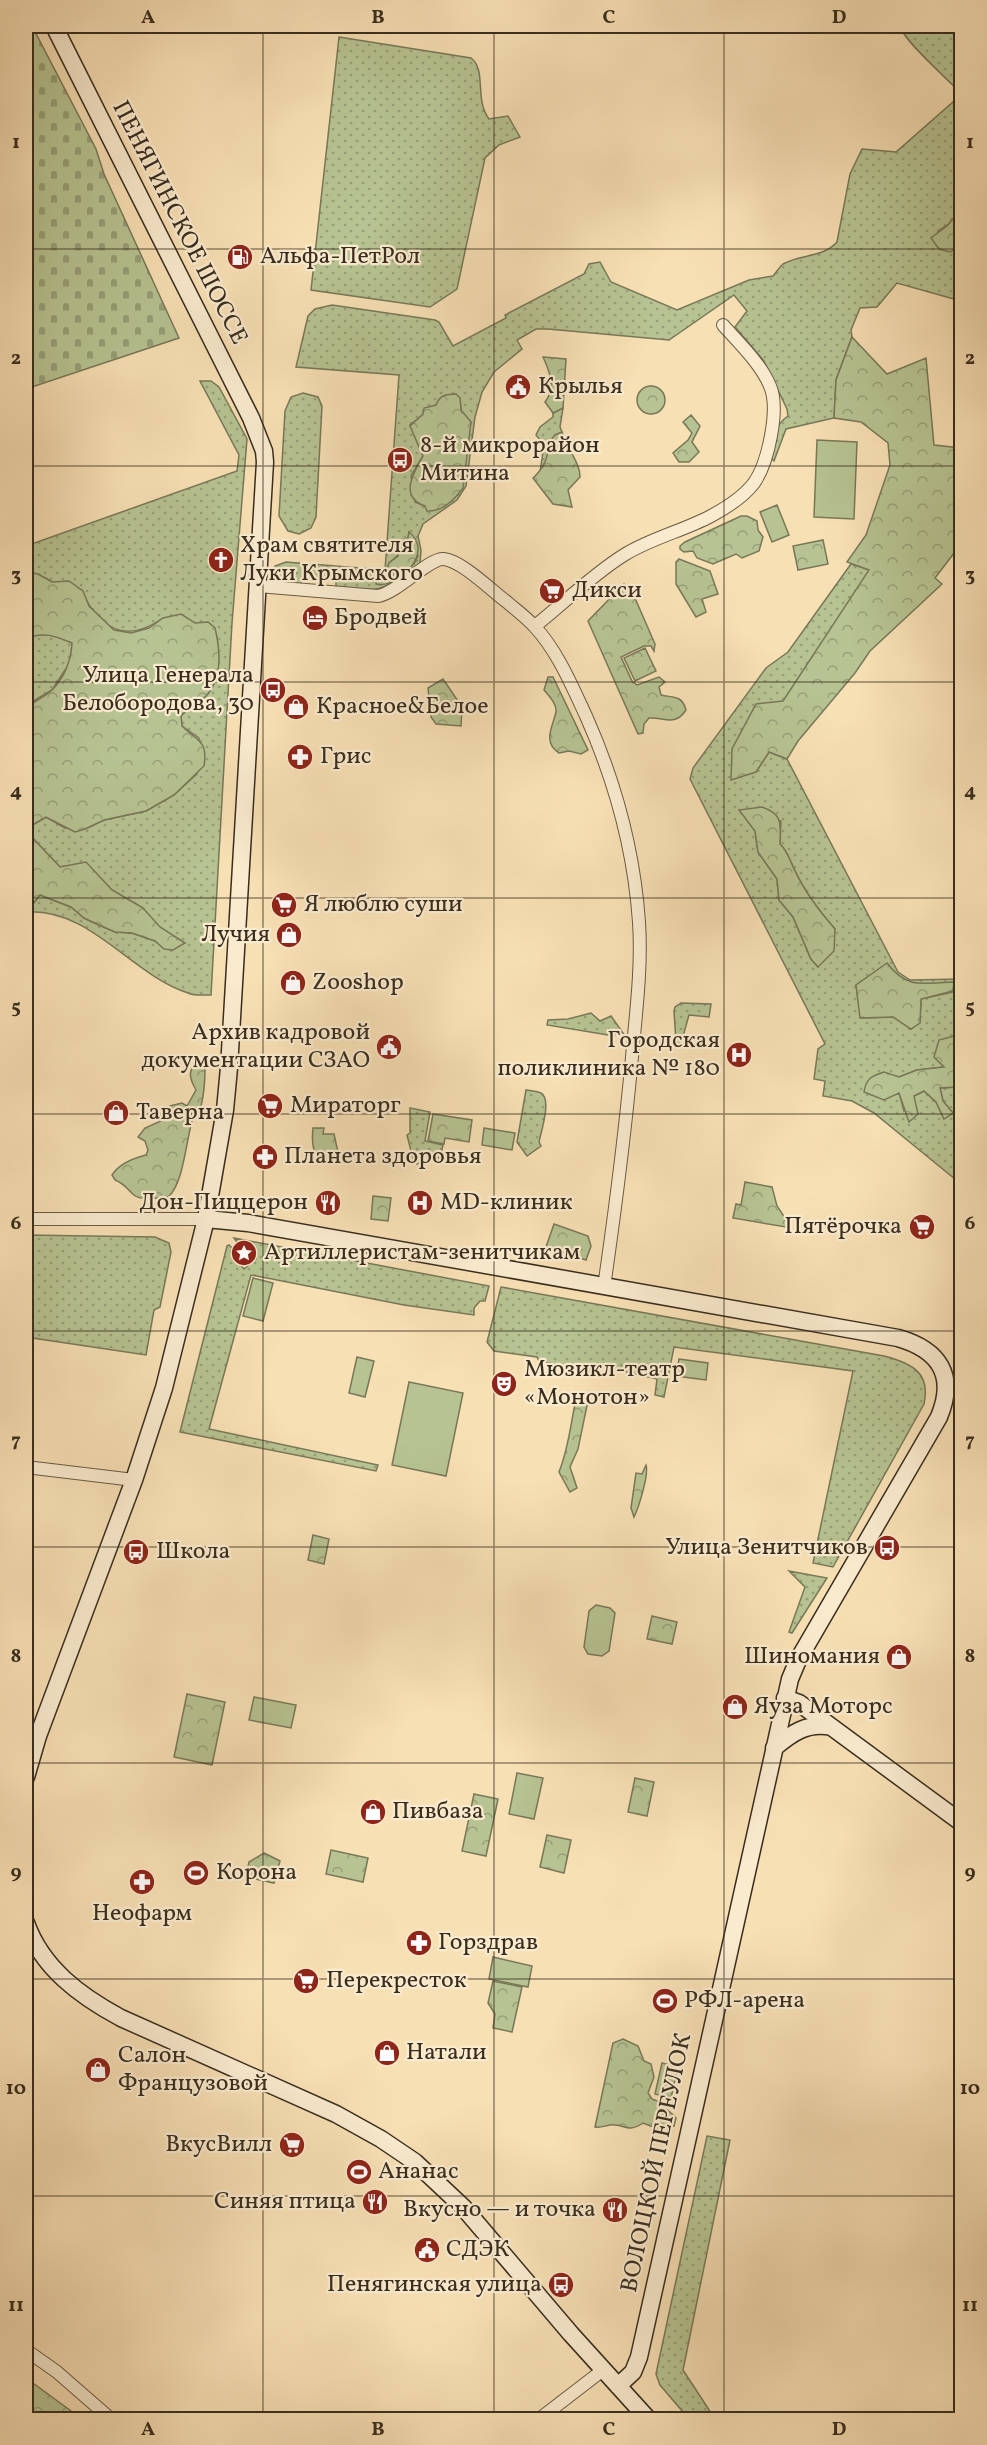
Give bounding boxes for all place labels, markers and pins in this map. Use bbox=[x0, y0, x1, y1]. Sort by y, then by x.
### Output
place label: Альфа-ПетРол bbox=[260, 240, 420, 274]
fuel station icon: Альфа-ПетРол bbox=[225, 242, 255, 272]
place label: Крылья bbox=[538, 370, 623, 404]
public building icon: Крылья bbox=[503, 372, 533, 402]
place label: 8-й микрорайон Митина bbox=[420, 429, 600, 491]
bus stop icon: 8-й микрорайон Митина bbox=[385, 445, 415, 475]
place label: Храм святителя Луки Крымского bbox=[240, 529, 423, 591]
church icon: Храм святителя Луки Крымского bbox=[206, 545, 236, 575]
place label: Дикси bbox=[572, 574, 642, 608]
supermarket icon: Дикси bbox=[537, 576, 567, 606]
place label: Бродвей bbox=[334, 601, 427, 635]
hotel icon: Бродвей bbox=[300, 603, 330, 633]
place label: Улица Генерала Белобородова, 30 bbox=[62, 659, 254, 721]
bus stop icon: Улица Генерала Белобородова, 30 bbox=[258, 675, 288, 705]
place label: Красное&Белое bbox=[316, 690, 489, 724]
shop icon: Красное&Белое bbox=[281, 692, 311, 722]
place label: Грис bbox=[320, 740, 372, 774]
pharmacy icon: Грис bbox=[285, 742, 315, 772]
place label: Я люблю суши bbox=[304, 888, 463, 922]
supermarket icon: Я люблю суши bbox=[269, 890, 299, 920]
place label: Лучия bbox=[201, 918, 270, 952]
shop icon: Лучия bbox=[274, 920, 304, 950]
place label: Zooshop bbox=[312, 966, 404, 1000]
shop icon: Zooshop bbox=[278, 968, 308, 998]
place label: Архив кадровой документации СЗАО bbox=[141, 1016, 370, 1078]
place label: Городская поликлиника № 180 bbox=[498, 1024, 720, 1086]
public building icon: Архив кадровой документации СЗАО bbox=[374, 1032, 404, 1062]
hospital icon: Городская поликлиника № 180 bbox=[724, 1040, 754, 1070]
place label: Мираторг bbox=[290, 1089, 401, 1123]
supermarket icon: Мираторг bbox=[255, 1091, 285, 1121]
place label: Таверна bbox=[136, 1096, 224, 1130]
shop icon: Таверна bbox=[101, 1098, 131, 1128]
place label: Планета здоровья bbox=[284, 1140, 482, 1174]
pharmacy icon: Планета здоровья bbox=[250, 1142, 280, 1172]
place label: Дон-Пиццерон bbox=[139, 1186, 308, 1220]
place label: MD-клиник bbox=[440, 1186, 573, 1220]
restaurant icon: Дон-Пиццерон bbox=[313, 1188, 343, 1218]
hospital icon: MD-клиник bbox=[405, 1188, 435, 1218]
place label: Пятёрочка bbox=[784, 1210, 902, 1244]
supermarket icon: Пятёрочка bbox=[907, 1212, 937, 1242]
place label: Артиллеристам-зенитчикам bbox=[264, 1236, 580, 1270]
place icon: Артиллеристам-зенитчикам bbox=[229, 1238, 259, 1268]
place label: Мюзикл-театр «Монотон» bbox=[524, 1353, 685, 1415]
theatre icon: Мюзикл-театр «Монотон» bbox=[489, 1369, 519, 1399]
place label: Улица Зенитчиков bbox=[665, 1531, 868, 1565]
bus stop icon: Улица Зенитчиков bbox=[872, 1533, 902, 1563]
place label: Школа bbox=[156, 1535, 231, 1569]
bus stop icon: Школа bbox=[121, 1537, 151, 1567]
place label: Шиномания bbox=[744, 1640, 880, 1674]
shop icon: Шиномания bbox=[884, 1642, 914, 1672]
place label: Яуза Моторс bbox=[754, 1690, 893, 1724]
shop icon: Яуза Моторс bbox=[720, 1692, 750, 1722]
place label: Пивбаза bbox=[392, 1795, 484, 1829]
shop icon: Пивбаза bbox=[358, 1797, 388, 1827]
place label: Корона bbox=[216, 1856, 297, 1890]
sports icon: Корона bbox=[181, 1858, 211, 1888]
pharmacy icon: Неофарм bbox=[127, 1867, 157, 1897]
place label: Неофарм bbox=[92, 1897, 192, 1931]
place label: Горздрав bbox=[438, 1926, 538, 1960]
pharmacy icon: Горздрав bbox=[404, 1928, 434, 1958]
place label: Перекресток bbox=[326, 1964, 467, 1998]
supermarket icon: Перекресток bbox=[291, 1966, 321, 1996]
place label: РФЛ-арена bbox=[684, 1984, 805, 2018]
sports icon: РФЛ-арена bbox=[650, 1986, 680, 2016]
place label: Натали bbox=[406, 2036, 487, 2070]
shop icon: Натали bbox=[372, 2038, 402, 2068]
place label: Салон Французовой bbox=[118, 2039, 268, 2101]
shop icon: Салон Французовой bbox=[83, 2055, 113, 2085]
place label: ВкусВилл bbox=[165, 2128, 272, 2162]
supermarket icon: ВкусВилл bbox=[277, 2130, 307, 2160]
place label: Ананас bbox=[378, 2155, 459, 2189]
sports icon: Ананас bbox=[344, 2157, 374, 2187]
place label: Синяя птица bbox=[214, 2185, 356, 2219]
restaurant icon: Синяя птица bbox=[360, 2187, 390, 2217]
place label: Вкусно — и точка bbox=[403, 2193, 596, 2227]
restaurant icon: Вкусно — и точка bbox=[600, 2195, 630, 2225]
place label: СДЭК bbox=[446, 2233, 510, 2267]
public building icon: СДЭК bbox=[412, 2235, 442, 2265]
place label: Пенягинская улица bbox=[327, 2268, 542, 2302]
bus stop icon: Пенягинская улица bbox=[546, 2270, 576, 2300]

